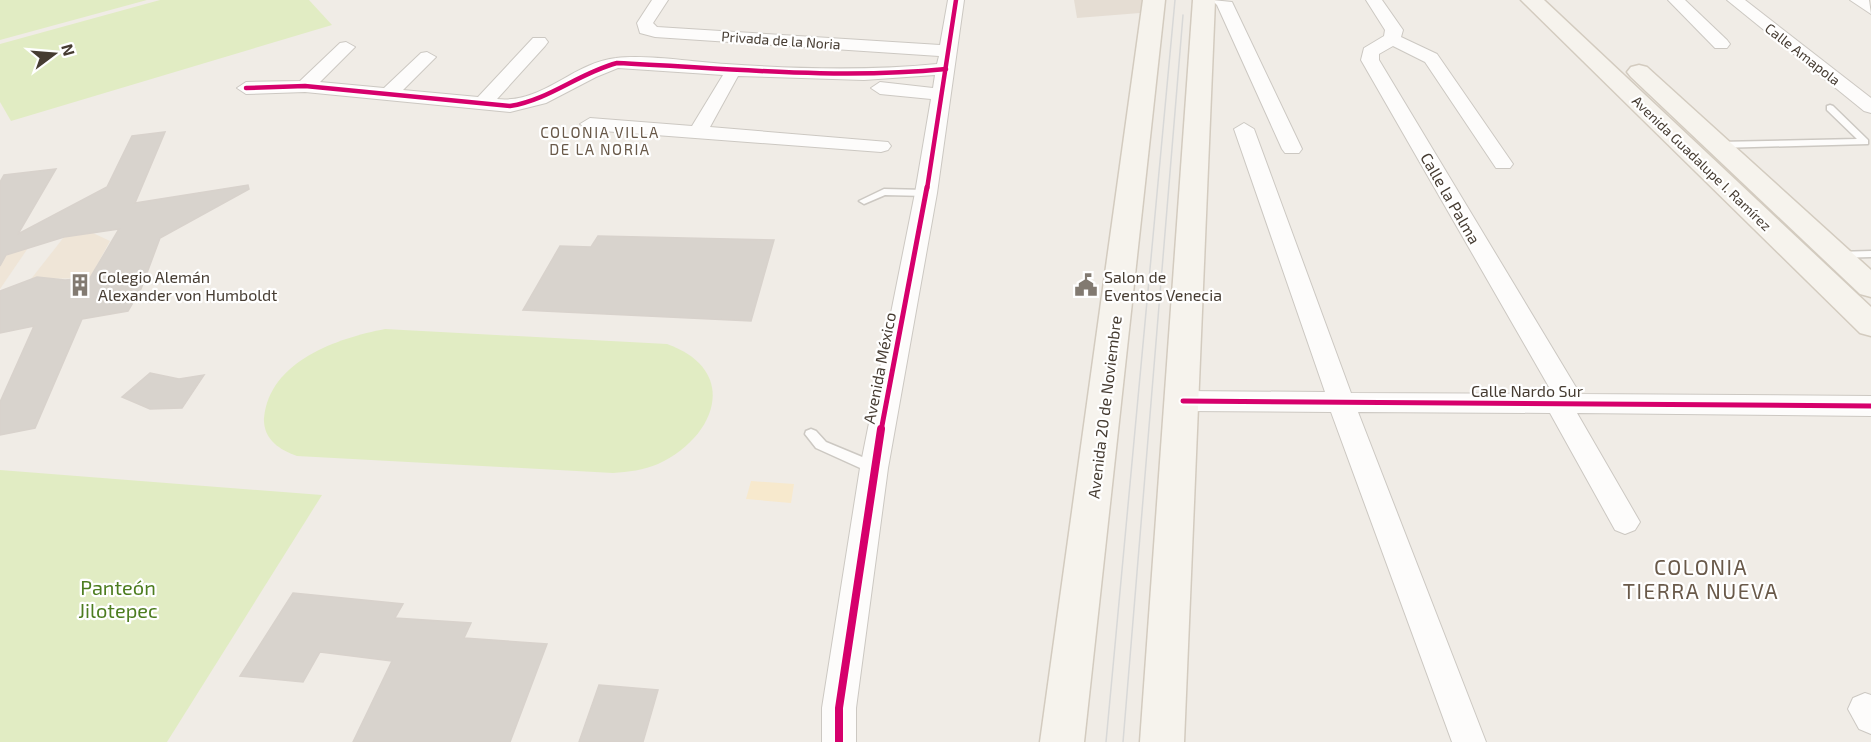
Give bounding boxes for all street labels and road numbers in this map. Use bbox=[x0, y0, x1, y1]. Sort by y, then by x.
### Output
street label: Calle Amapola bbox=[1762, 19, 1844, 89]
street label: Privada de la Noria bbox=[721, 27, 841, 53]
street label: Avenida Guadalupe I. Ramírez bbox=[1629, 92, 1775, 234]
street label: Calle la Palma bbox=[1417, 149, 1485, 247]
street label: Avenida México bbox=[859, 311, 899, 425]
street label: Avenida 20 de Noviembre bbox=[1083, 314, 1125, 500]
street label: Calle Nardo Sur bbox=[1471, 381, 1584, 400]

